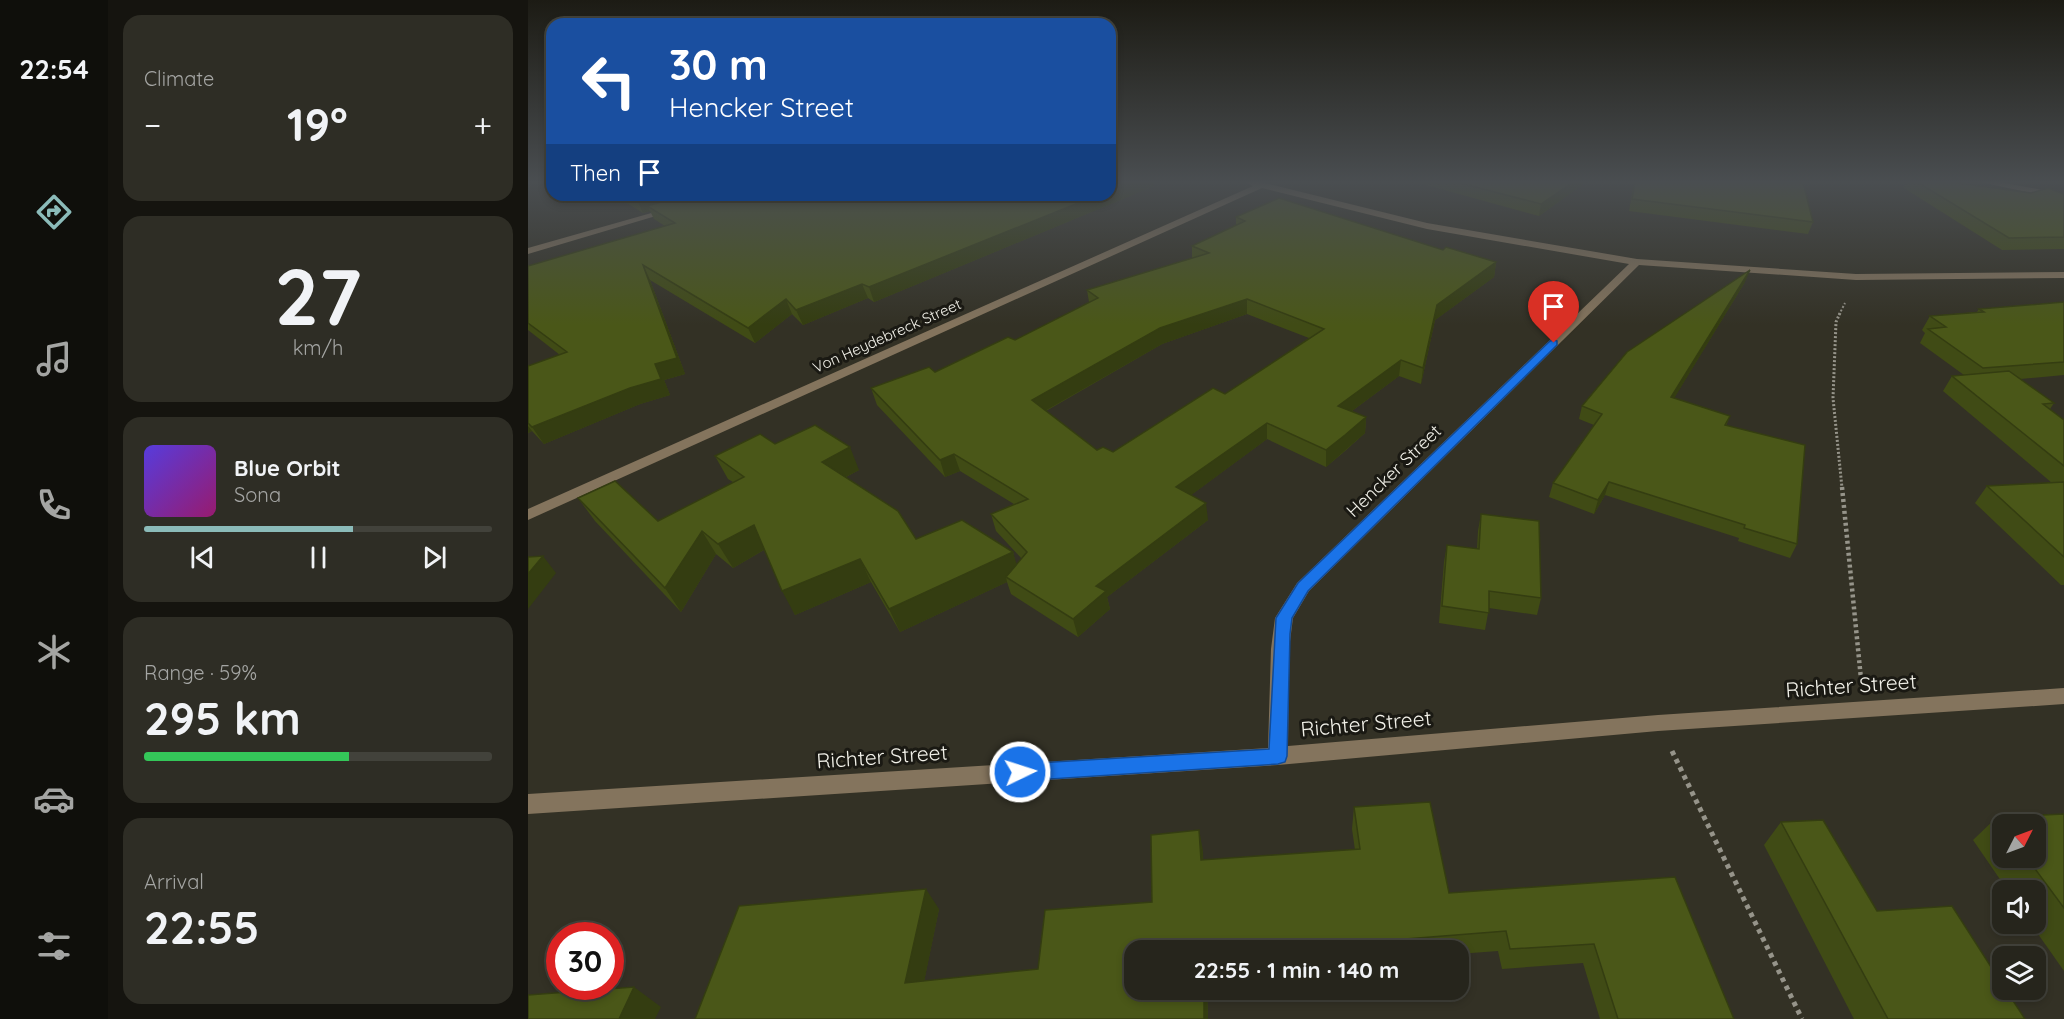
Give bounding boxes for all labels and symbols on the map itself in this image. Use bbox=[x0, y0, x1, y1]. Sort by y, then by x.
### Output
pin bbox=[1528, 281, 1579, 343]
street label: Von Heydebreck Street bbox=[810, 294, 964, 377]
street label: Hencker Street bbox=[1341, 420, 1446, 522]
street label: Richter Street bbox=[1784, 667, 1917, 703]
street label: Richter Street bbox=[1299, 704, 1433, 742]
street label: Richter Street bbox=[815, 738, 948, 774]
position arrow bbox=[988, 740, 1052, 804]
north arrow bbox=[1992, 814, 2046, 868]
speed limit sign: 30 bbox=[546, 922, 624, 1000]

